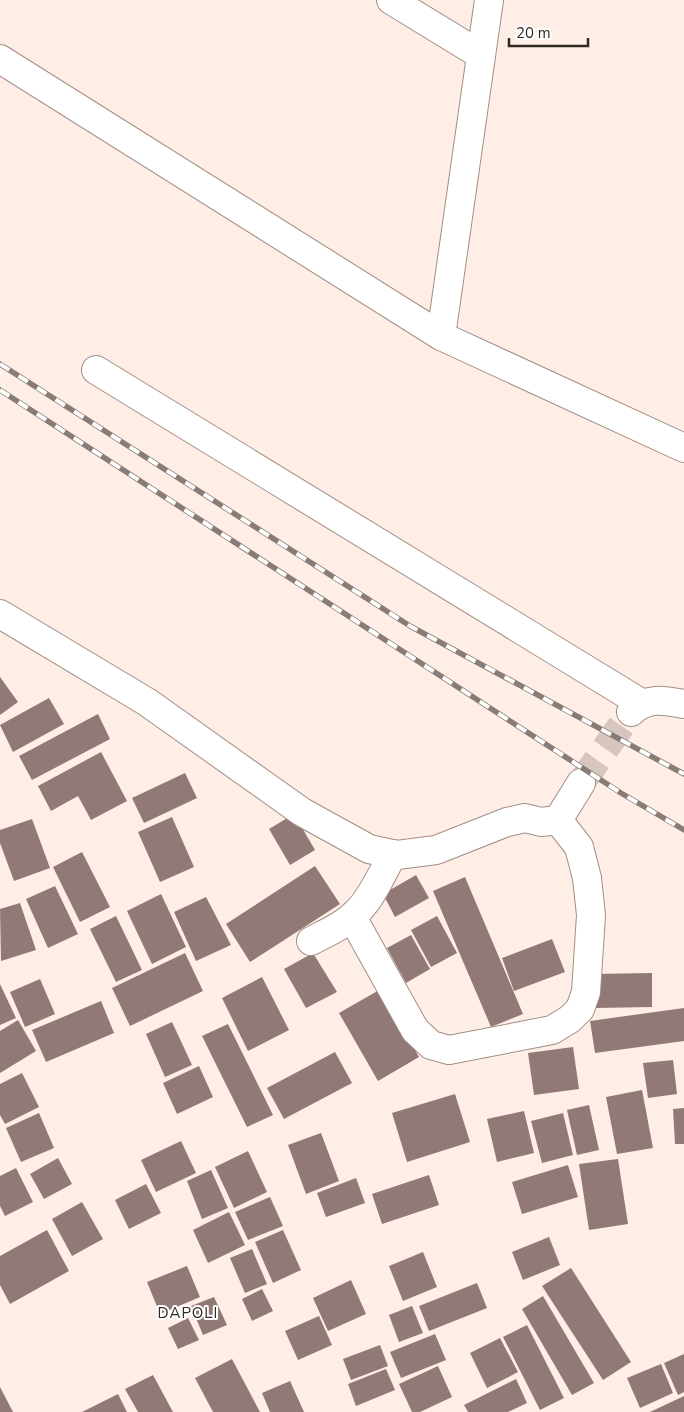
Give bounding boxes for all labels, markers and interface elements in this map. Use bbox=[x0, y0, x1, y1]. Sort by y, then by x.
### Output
scale bar bbox=[509, 15, 588, 47]
text: 20 m bbox=[516, 23, 551, 43]
district label: DAPOLI bbox=[158, 1303, 218, 1323]

